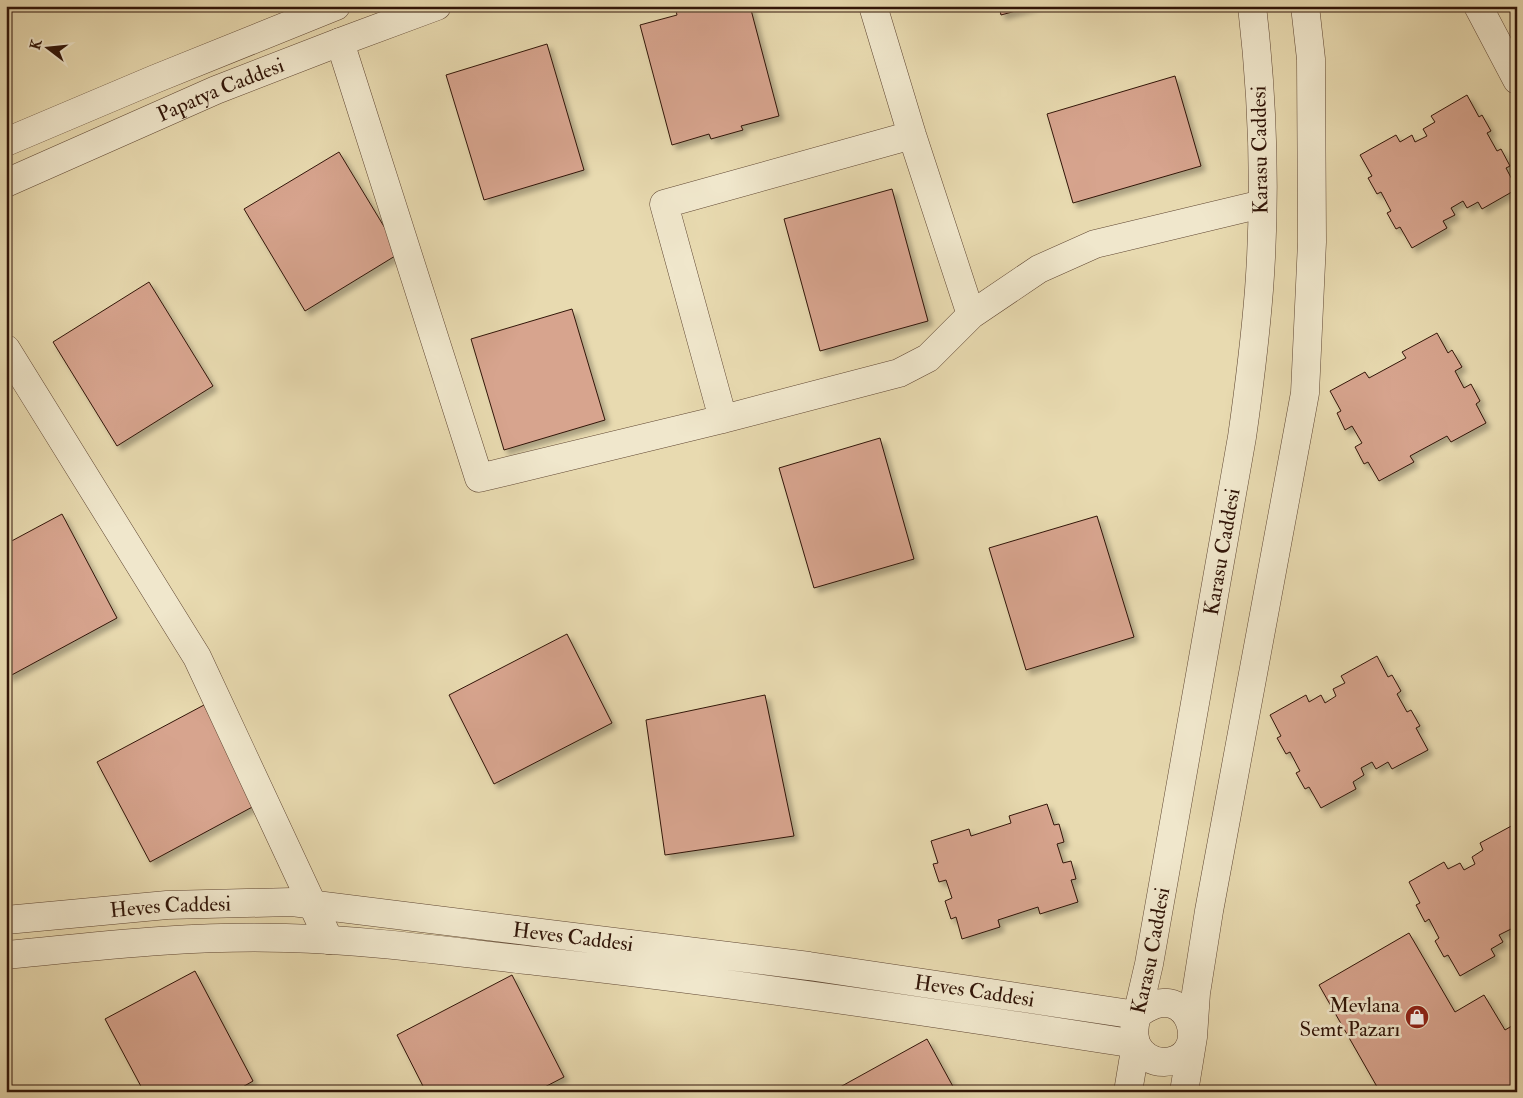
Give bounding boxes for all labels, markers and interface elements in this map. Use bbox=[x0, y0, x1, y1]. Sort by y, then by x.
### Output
north arrow bbox=[22, 22, 72, 72]
text: K bbox=[26, 36, 46, 52]
street label: Papatya Caddesi bbox=[153, 51, 288, 128]
street label: Karasu Caddesi bbox=[1245, 85, 1275, 214]
street label: Karasu Caddesi bbox=[1197, 486, 1246, 617]
street label: Karasu Caddesi bbox=[1124, 885, 1176, 1016]
street label: Heves Caddesi bbox=[109, 890, 232, 924]
street label: Heves Caddesi bbox=[511, 916, 635, 958]
street label: Heves Caddesi bbox=[913, 968, 1037, 1013]
place label: Mevlana Semt Pazarı bbox=[1300, 992, 1400, 1043]
shop icon: Mevlana Semt Pazarı bbox=[1404, 1004, 1430, 1030]

